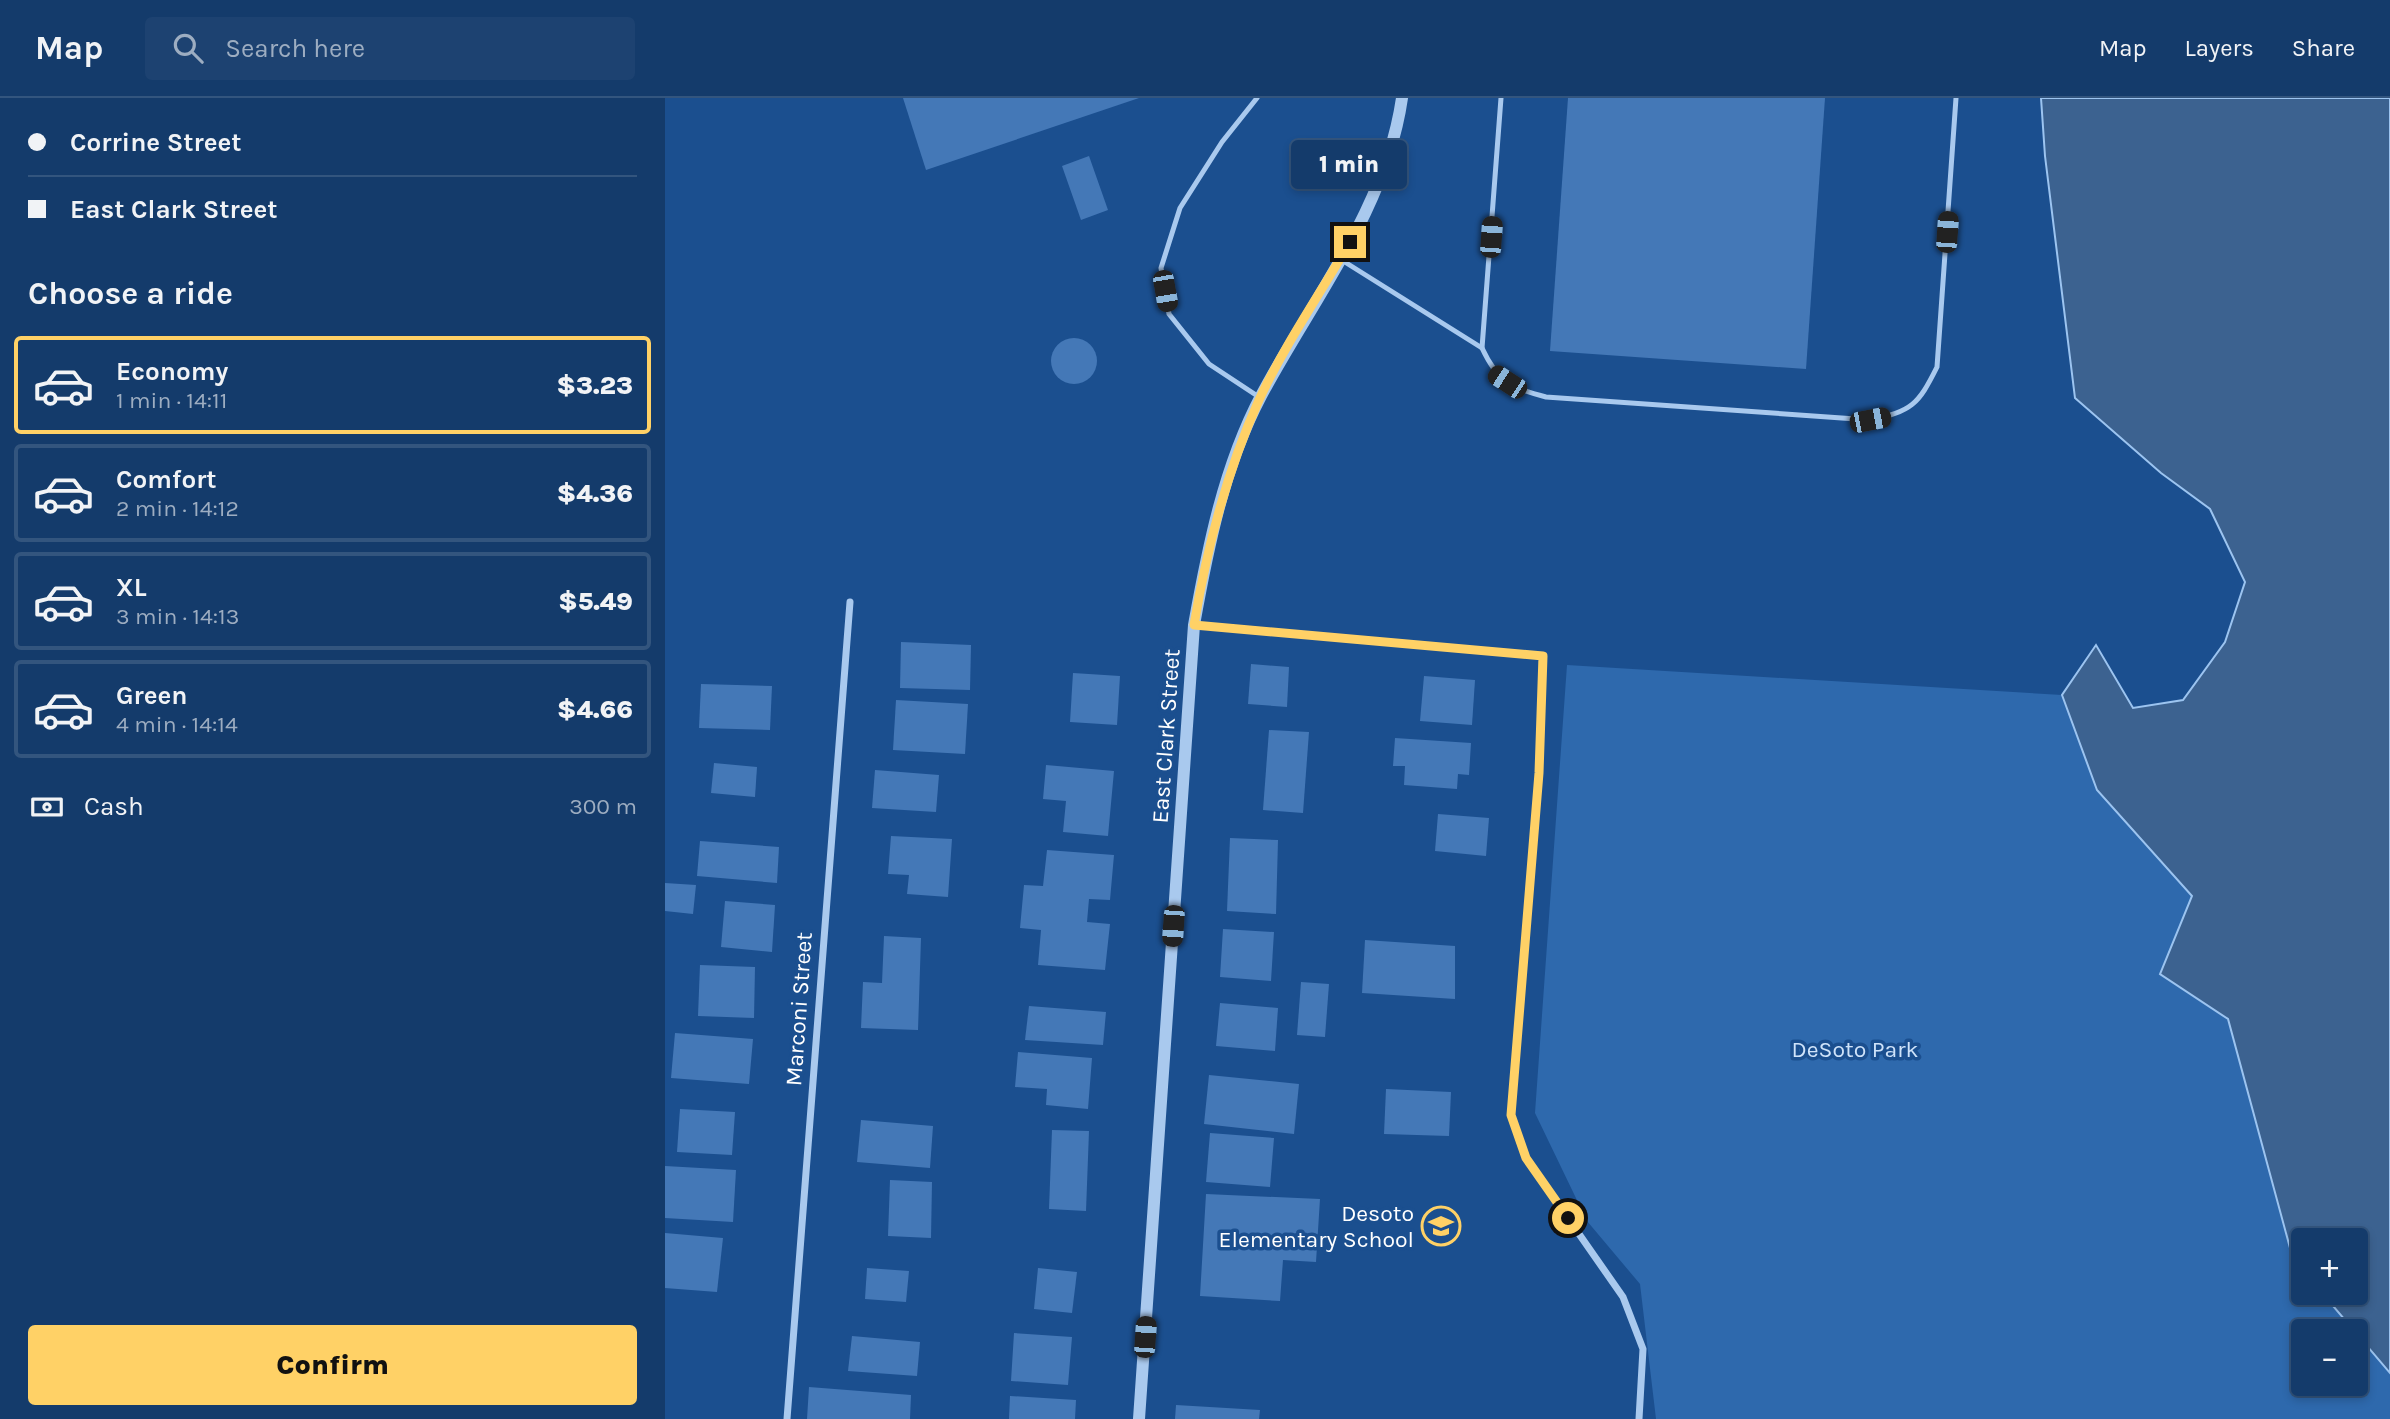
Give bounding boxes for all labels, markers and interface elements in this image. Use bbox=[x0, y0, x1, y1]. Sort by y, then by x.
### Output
search box bbox=[145, 17, 635, 80]
text: Map bbox=[35, 29, 103, 67]
icon: search bbox=[169, 29, 207, 67]
text: Search here bbox=[225, 33, 365, 64]
text: Map bbox=[2099, 34, 2147, 62]
text: Layers bbox=[2185, 34, 2254, 62]
text: Share bbox=[2292, 34, 2355, 62]
text: Corrine Street bbox=[70, 127, 242, 158]
callout: 1 min bbox=[1292, 141, 1408, 190]
text: 1 min bbox=[1319, 151, 1379, 178]
text: East Clark Street bbox=[70, 194, 278, 225]
car bbox=[1936, 210, 1959, 254]
car bbox=[1480, 215, 1503, 259]
route end bbox=[1334, 226, 1366, 258]
car bbox=[1152, 268, 1179, 314]
text: Choose a ride bbox=[28, 275, 233, 312]
icon: car bbox=[32, 354, 95, 417]
text: Economy bbox=[116, 356, 228, 387]
car bbox=[1484, 362, 1531, 402]
text: $3.23 bbox=[556, 370, 633, 401]
text: 1 min · 14:11 bbox=[116, 387, 227, 414]
car bbox=[1848, 406, 1893, 434]
icon: car bbox=[32, 462, 95, 525]
text: Comfort bbox=[116, 464, 217, 495]
text: $4.36 bbox=[557, 478, 633, 509]
text: 2 min · 14:12 bbox=[116, 495, 239, 522]
icon: car bbox=[32, 570, 95, 633]
text: XL bbox=[116, 572, 147, 603]
text: $5.49 bbox=[558, 586, 633, 617]
text: 3 min · 14:13 bbox=[116, 603, 239, 630]
street label: East Clark Street bbox=[1146, 647, 1186, 824]
icon: car bbox=[32, 678, 95, 741]
text: Green bbox=[116, 680, 188, 711]
text: $4.66 bbox=[557, 694, 633, 725]
text: 4 min · 14:14 bbox=[116, 711, 238, 738]
icon: cash bbox=[28, 788, 66, 826]
text: Cash bbox=[84, 791, 144, 822]
text: 300 m bbox=[569, 793, 637, 820]
car bbox=[1162, 904, 1185, 948]
street label: Marconi Street bbox=[780, 931, 818, 1087]
park label: DeSoto Park bbox=[1792, 1036, 1918, 1063]
place label: Desoto Elementary School bbox=[1219, 1200, 1414, 1253]
route start bbox=[1552, 1202, 1584, 1234]
school or university icon: Desoto Elementary School bbox=[1420, 1205, 1462, 1247]
map controls bbox=[2291, 1228, 2368, 1396]
button: + bbox=[2291, 1228, 2368, 1305]
car bbox=[1134, 1315, 1157, 1359]
button: − bbox=[2291, 1319, 2368, 1396]
button: Confirm bbox=[28, 1325, 637, 1405]

